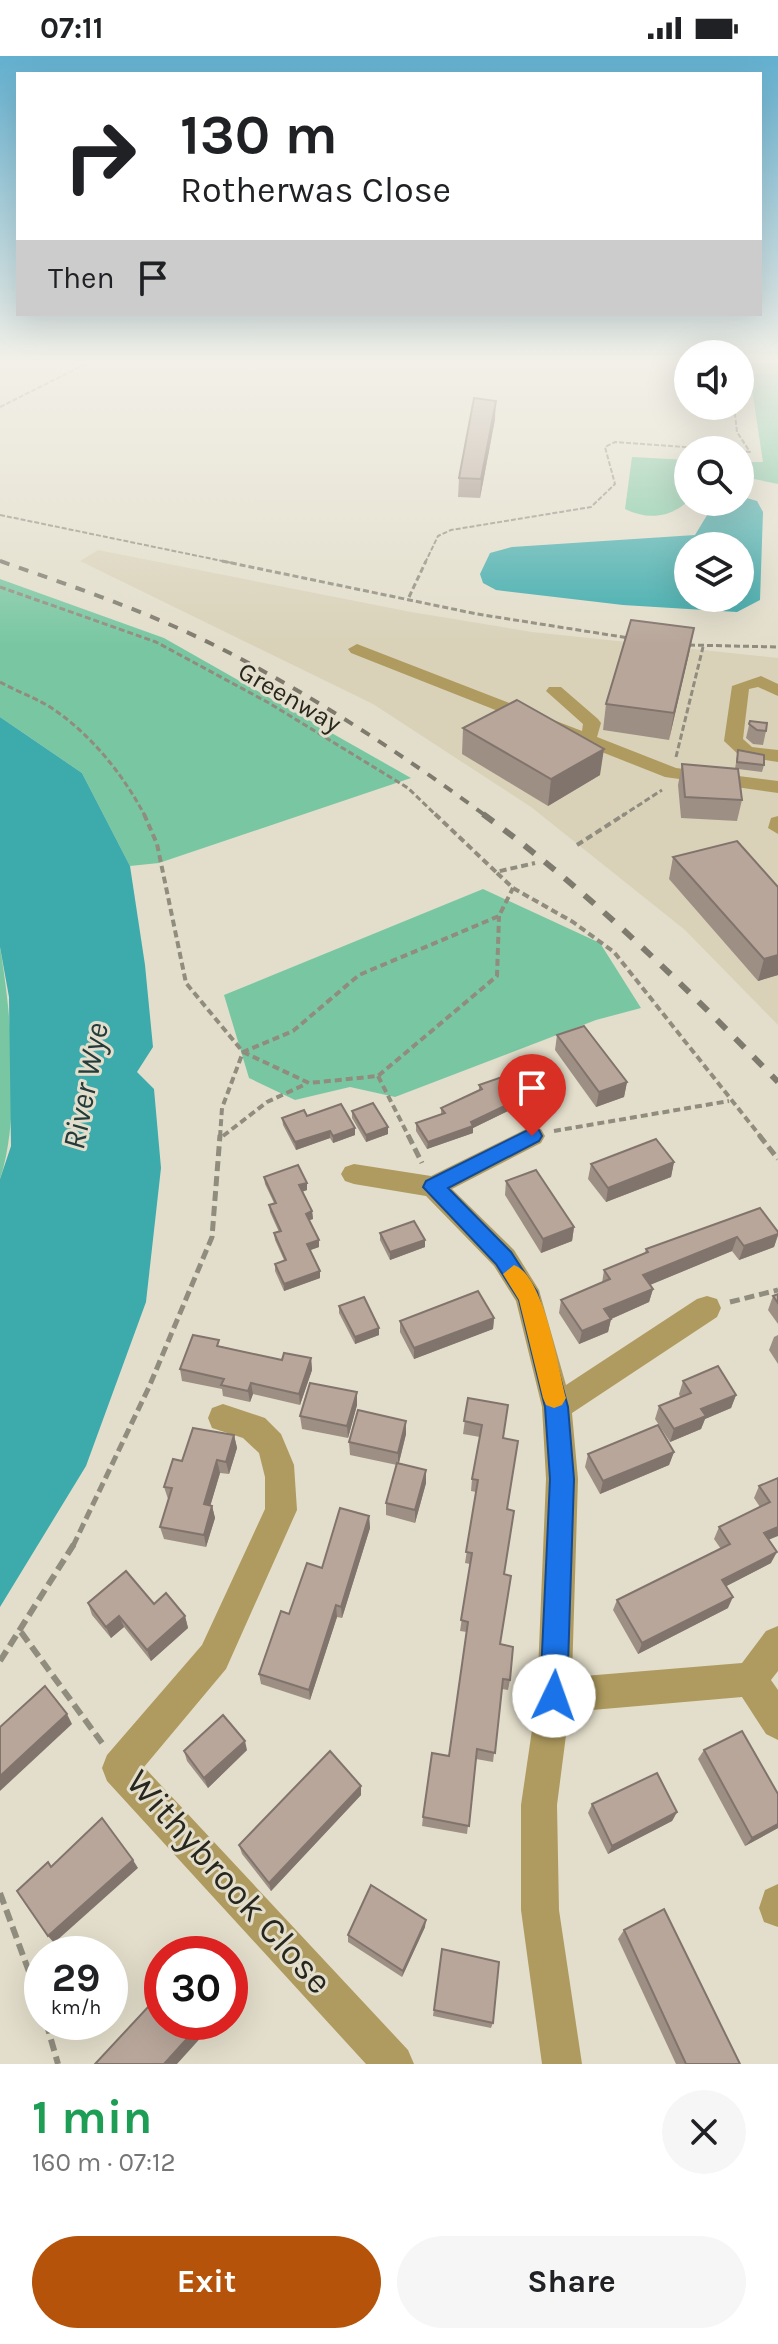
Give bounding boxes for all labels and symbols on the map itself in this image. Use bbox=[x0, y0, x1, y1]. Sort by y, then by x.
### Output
street label: Greenway bbox=[233, 656, 347, 739]
water label: River Wye bbox=[55, 1020, 116, 1152]
pin bbox=[498, 1054, 566, 1136]
position arrow bbox=[512, 1654, 596, 1738]
street label: Withybrook Close bbox=[118, 1761, 341, 2002]
speed limit sign: 30 bbox=[144, 1936, 248, 2040]

